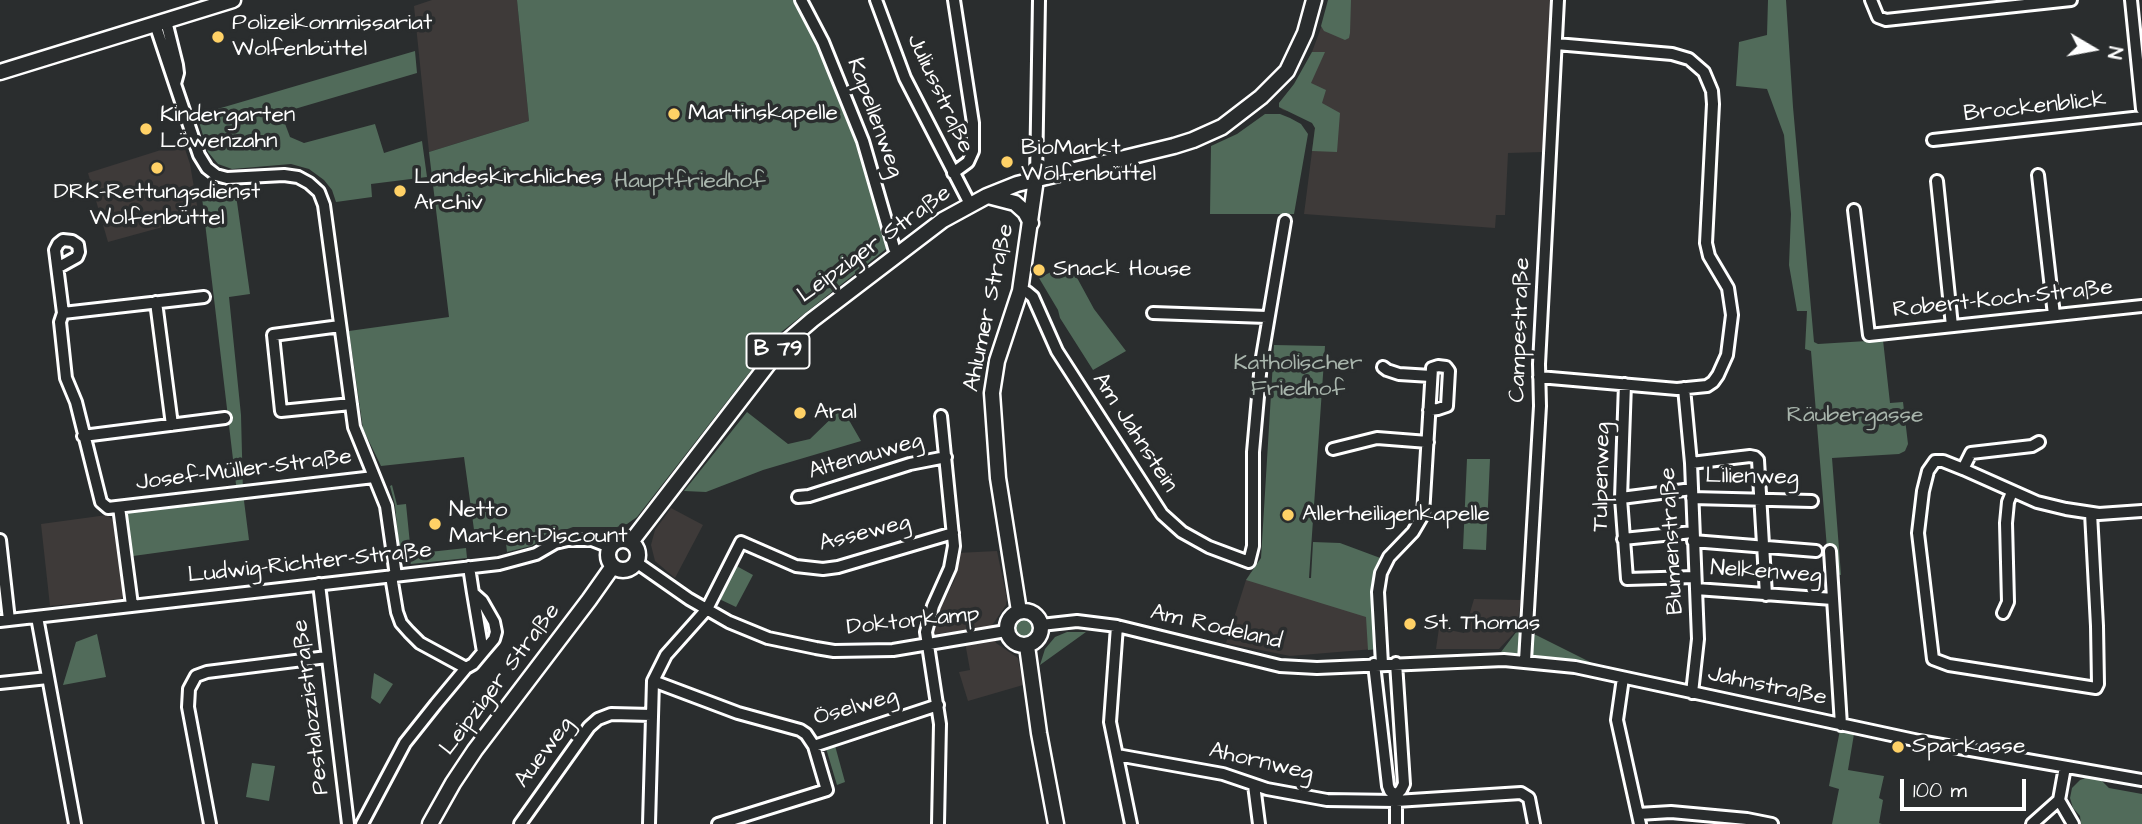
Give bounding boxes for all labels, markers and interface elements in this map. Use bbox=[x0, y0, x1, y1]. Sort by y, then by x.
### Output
place label: Polizeikommissariat Wolfenbüttel bbox=[232, 10, 432, 64]
north arrow bbox=[2058, 14, 2128, 84]
marker: Polizeikommissariat Wolfenbüttel bbox=[210, 29, 226, 45]
street label: Juliusstraße bbox=[899, 30, 979, 158]
text: N bbox=[2100, 45, 2129, 61]
street label: Kapellenweg bbox=[840, 55, 908, 181]
street label: Brockenblick bbox=[1962, 87, 2108, 129]
place label: Martinskapelle bbox=[688, 100, 838, 128]
place label: Kindergarten Löwenzahn bbox=[160, 102, 295, 156]
marker: Martinskapelle bbox=[666, 106, 682, 122]
marker: Kindergarten Löwenzahn bbox=[138, 121, 154, 137]
place label: BioMarkt Wolfenbüttel bbox=[1021, 135, 1156, 189]
marker: BioMarkt Wolfenbüttel bbox=[999, 154, 1015, 170]
marker: DRK-Rettungsdienst Wolfenbüttel bbox=[149, 160, 165, 176]
place label: Landeskirchliches Archiv bbox=[414, 164, 602, 218]
park label: Hauptfriedhof bbox=[614, 168, 766, 196]
place label: DRK-Rettungsdienst Wolfenbüttel bbox=[54, 179, 260, 233]
street label: Leipziger Straße bbox=[793, 180, 957, 310]
marker: Landeskirchliches Archiv bbox=[392, 183, 408, 199]
street label: Ahlumer Straße bbox=[959, 222, 1021, 394]
place label: Snack House bbox=[1053, 256, 1191, 284]
street label: Campestraße bbox=[1505, 257, 1537, 403]
marker: Snack House bbox=[1031, 262, 1047, 278]
street label: Robert-Koch-Straße bbox=[1892, 275, 2114, 325]
road number: B 79 bbox=[746, 334, 810, 368]
park label: Katholischer Friedhof bbox=[1234, 350, 1362, 404]
street label: Am Jahnstein bbox=[1085, 368, 1183, 498]
place label: Aral bbox=[814, 399, 857, 427]
park label: Räubergasse bbox=[1787, 402, 1923, 430]
marker: Aral bbox=[792, 405, 808, 421]
street label: Tulpenweg bbox=[1588, 422, 1618, 532]
street label: Altenauweg bbox=[806, 427, 926, 487]
street label: Josef-Müller-Straße bbox=[134, 444, 354, 498]
street label: Lilienweg bbox=[1705, 463, 1799, 493]
street label: Blumenstraße bbox=[1655, 467, 1691, 615]
place label: Netto Marken-Discount bbox=[449, 497, 628, 551]
place label: Allerheiligenkapelle bbox=[1302, 501, 1490, 529]
marker: Allerheiligenkapelle bbox=[1280, 507, 1296, 523]
street label: Asseweg bbox=[816, 509, 914, 559]
marker: Netto Marken-Discount bbox=[427, 516, 443, 532]
street label: Ludwig-Richter-Straße bbox=[187, 537, 433, 591]
street label: Nelkenweg bbox=[1709, 555, 1823, 591]
street label: Leipziger Straße bbox=[435, 599, 567, 761]
street label: Am Rodeland bbox=[1148, 599, 1284, 657]
street label: Doktorkamp bbox=[845, 601, 981, 643]
place label: St. Thomas bbox=[1424, 610, 1540, 638]
marker: St. Thomas bbox=[1402, 616, 1418, 632]
street label: Pestalozzistraße bbox=[288, 618, 336, 796]
street label: Jahnstraße bbox=[1705, 661, 1829, 713]
street label: Öselweg bbox=[811, 683, 901, 733]
street label: Aueweg bbox=[509, 712, 581, 794]
place label: Sparkasse bbox=[1912, 733, 2025, 761]
street label: Ahornweg bbox=[1206, 738, 1316, 788]
marker: Sparkasse bbox=[1890, 739, 1906, 755]
scale bar bbox=[1904, 764, 2030, 808]
text: 100 m bbox=[1913, 776, 1967, 805]

